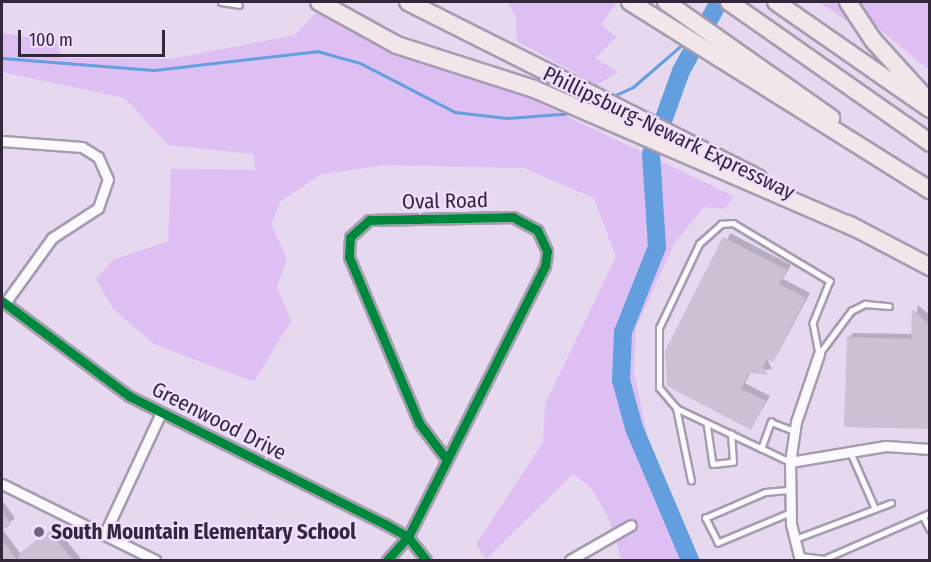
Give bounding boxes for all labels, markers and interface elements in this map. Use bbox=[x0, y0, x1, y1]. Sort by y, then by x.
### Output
scale bar bbox=[21, 18, 168, 56]
text: 100 m bbox=[29, 29, 73, 51]
street label: Phillipsburg-Newark Expressway bbox=[539, 61, 799, 205]
street label: Oval Road bbox=[402, 188, 488, 214]
street label: Greenwood Drive bbox=[148, 376, 290, 466]
place label: South Mountain Elementary School bbox=[51, 519, 356, 545]
marker: South Mountain Elementary School bbox=[32, 525, 46, 539]

